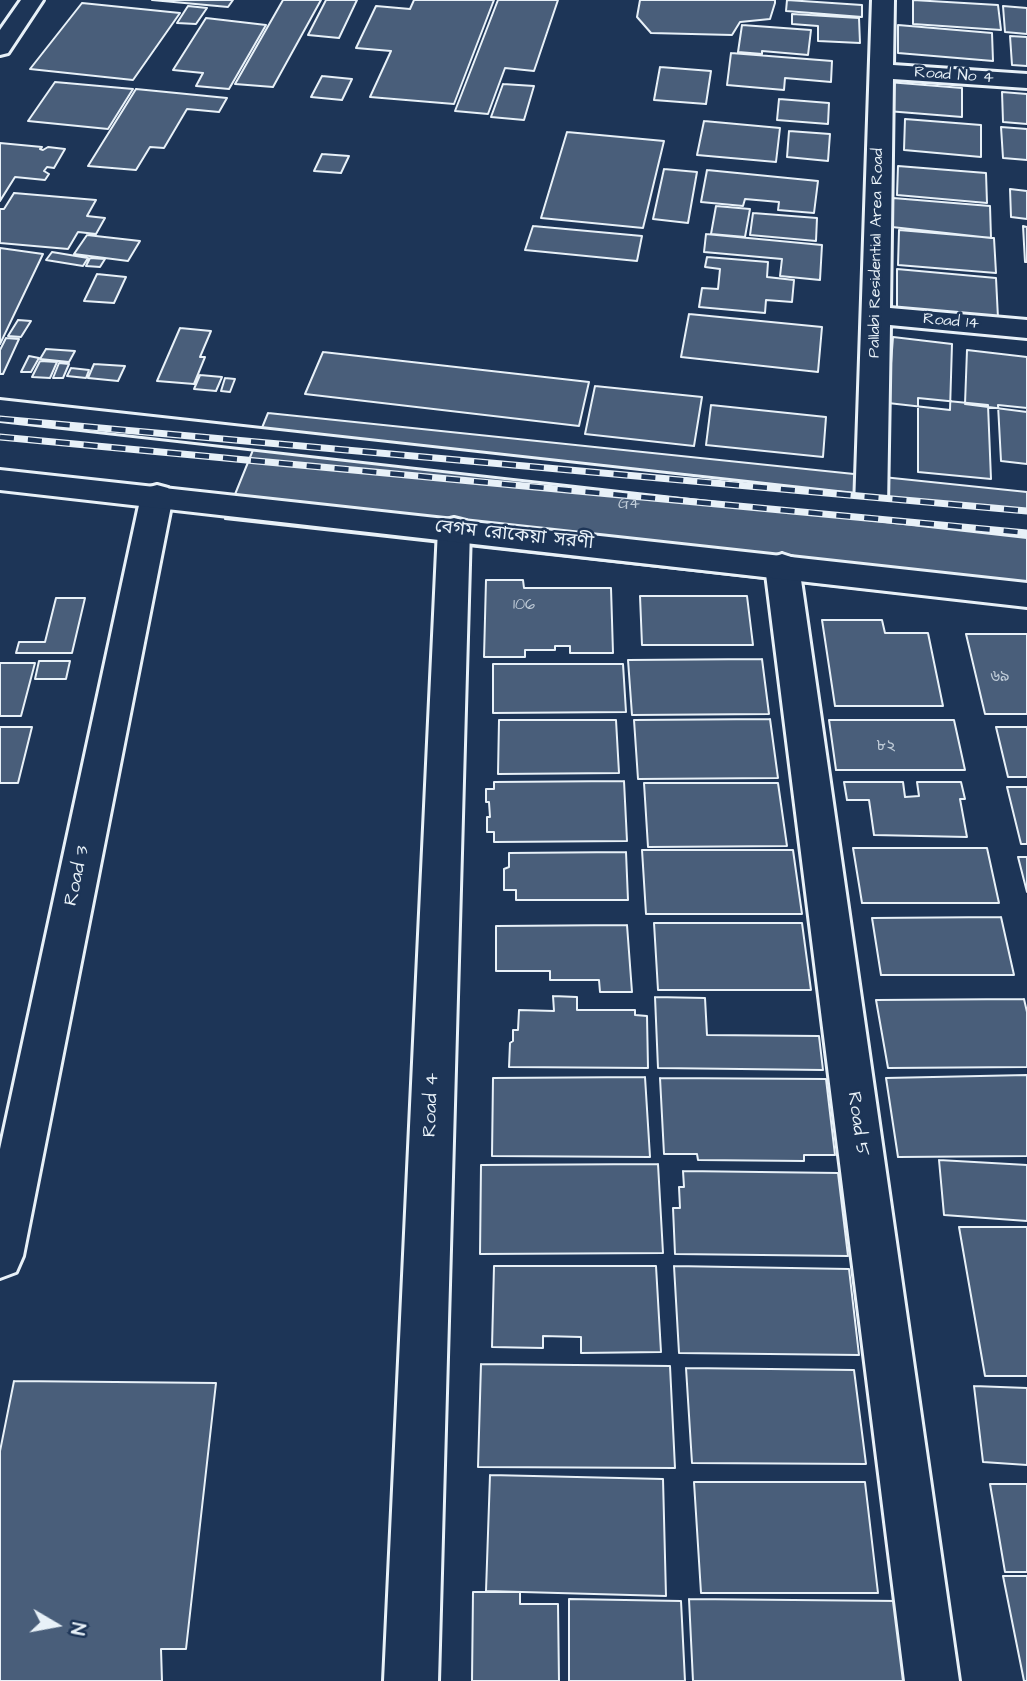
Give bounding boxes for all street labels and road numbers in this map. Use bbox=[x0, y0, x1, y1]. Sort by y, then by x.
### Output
street label: Road No 4 bbox=[914, 64, 994, 88]
street label: Pallabi Residential Area Road bbox=[866, 148, 888, 358]
street label: Road 14 bbox=[922, 310, 980, 334]
street label: বেগম রোকেয়া সরণী bbox=[433, 516, 595, 556]
street label: Road 3 bbox=[61, 844, 95, 908]
street label: Road 4 bbox=[419, 1073, 445, 1137]
street label: Road 5 bbox=[841, 1090, 873, 1158]

